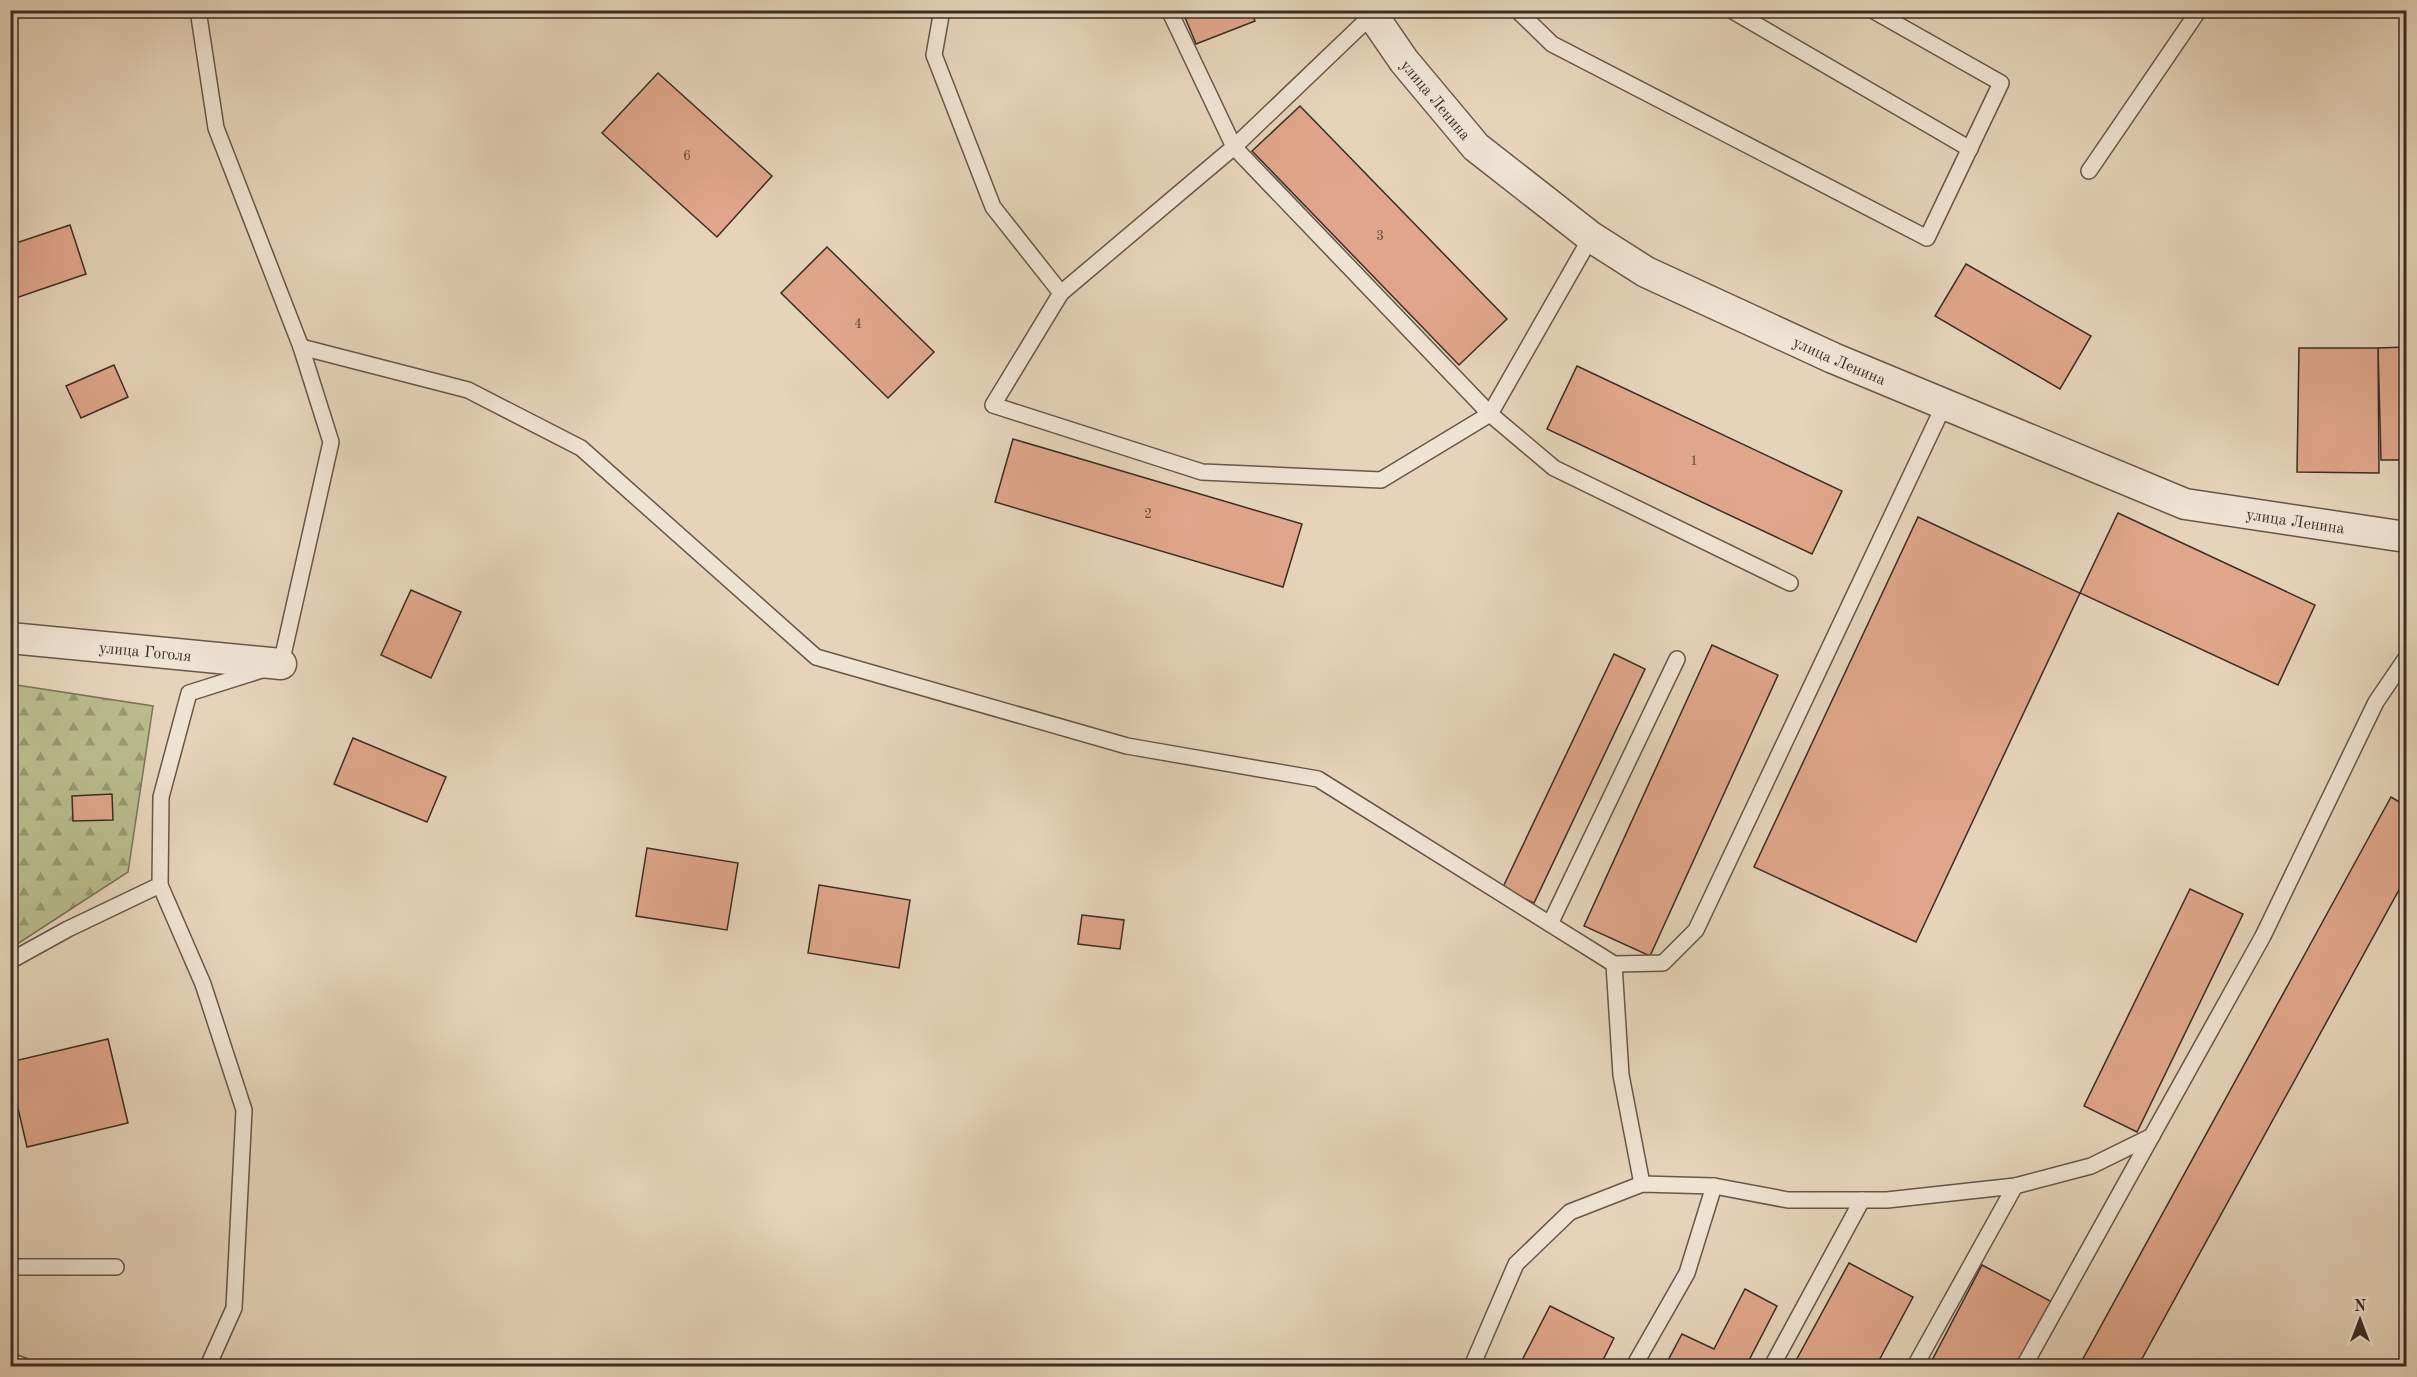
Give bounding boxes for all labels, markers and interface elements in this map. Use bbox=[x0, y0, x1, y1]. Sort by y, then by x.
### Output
street label: улица Ленина bbox=[1397, 58, 1473, 144]
house number: 6 bbox=[683, 149, 691, 163]
house number: 3 bbox=[1376, 229, 1384, 243]
house number: 4 bbox=[854, 317, 862, 331]
street label: улица Ленина bbox=[1790, 335, 1888, 389]
house number: 1 bbox=[1690, 454, 1698, 468]
house number: 2 bbox=[1144, 507, 1152, 521]
street label: улица Ленина bbox=[2245, 507, 2346, 538]
street label: улица Гоголя bbox=[98, 641, 192, 665]
north arrow bbox=[2330, 1290, 2390, 1350]
text: N bbox=[2354, 1299, 2367, 1315]

